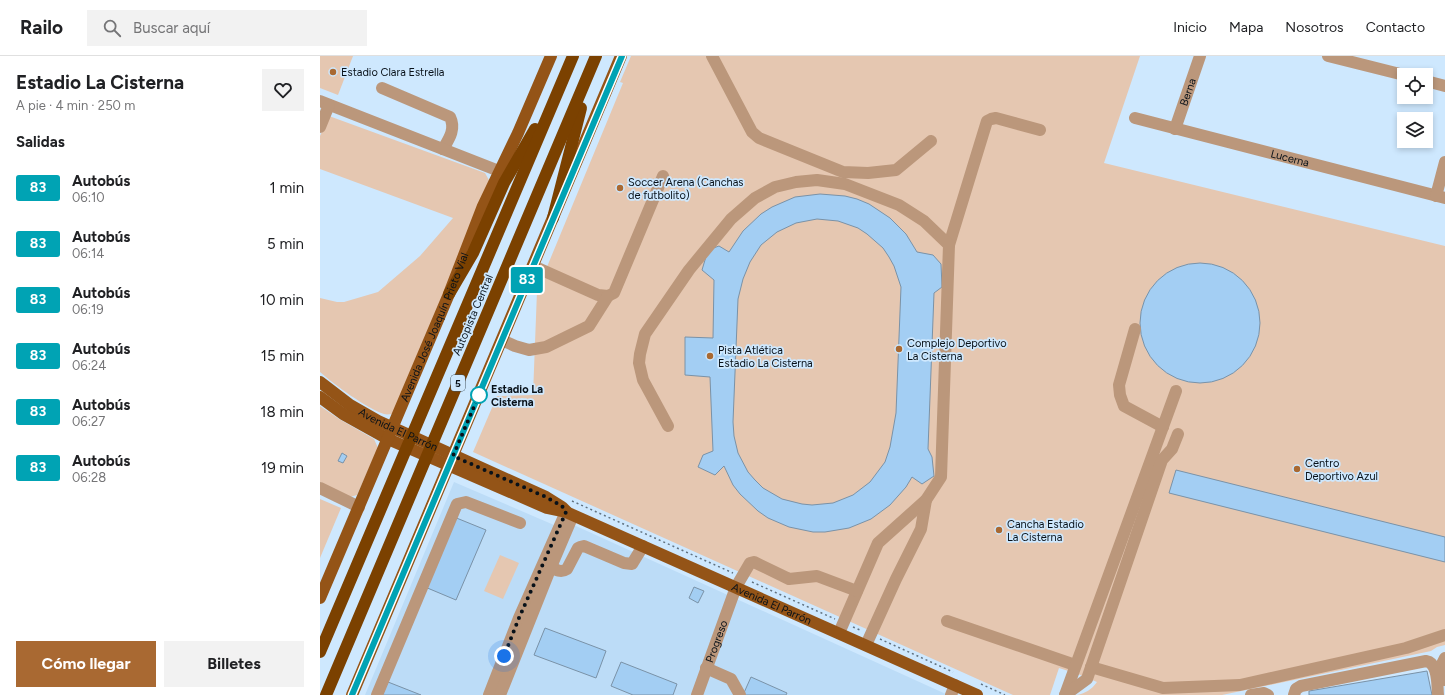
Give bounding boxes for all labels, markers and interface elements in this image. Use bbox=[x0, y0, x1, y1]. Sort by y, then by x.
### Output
search box bbox=[87, 10, 367, 46]
text: Railo bbox=[20, 16, 63, 39]
icon: search bbox=[101, 17, 123, 39]
text: Buscar aquí bbox=[133, 19, 210, 37]
text: Inicio bbox=[1173, 19, 1207, 36]
text: Mapa bbox=[1229, 19, 1263, 36]
text: Nosotros bbox=[1285, 19, 1344, 36]
text: Contacto bbox=[1366, 19, 1425, 36]
place label: Estadio Clara Estrella bbox=[341, 66, 444, 79]
marker: Estadio Clara Estrella bbox=[328, 67, 338, 77]
map controls bbox=[1397, 68, 1433, 148]
button: locate bbox=[1397, 68, 1433, 104]
button: heart bbox=[262, 69, 304, 111]
text: Estadio La Cisterna bbox=[16, 71, 184, 94]
street label: Berna bbox=[1177, 77, 1198, 108]
text: A pie · 4 min · 250 m bbox=[16, 98, 135, 113]
button: layers bbox=[1397, 112, 1433, 148]
text: Salidas bbox=[16, 133, 65, 151]
street label: Lucerna bbox=[1269, 147, 1311, 169]
text: Autobús bbox=[72, 172, 130, 190]
place label: Soccer Arena (Canchas de futbolito) bbox=[628, 176, 744, 202]
text: 83 bbox=[30, 179, 46, 196]
text: 1 min bbox=[269, 179, 304, 197]
marker: Soccer Arena (Canchas de futbolito) bbox=[615, 183, 625, 193]
text: 06:10 bbox=[72, 190, 105, 205]
text: Autobús bbox=[72, 228, 130, 246]
text: 83 bbox=[30, 235, 46, 252]
text: 5 min bbox=[267, 235, 304, 253]
text: 06:14 bbox=[72, 246, 104, 261]
street label: Avenida José Joaquín Prieto Vial bbox=[398, 251, 471, 404]
line badge: 83 bbox=[509, 267, 545, 293]
text: 83 bbox=[519, 271, 535, 288]
street label: Autopista Central bbox=[450, 273, 496, 357]
text: Autobús bbox=[72, 284, 130, 302]
text: 83 bbox=[30, 291, 46, 308]
text: 10 min bbox=[260, 291, 304, 309]
text: 06:19 bbox=[72, 302, 104, 317]
place label: Complejo Deportivo La Cisterna bbox=[907, 337, 1007, 363]
text: Autobús bbox=[72, 340, 130, 358]
place label: Pista Atlética Estadio La Cisterna bbox=[718, 344, 813, 370]
marker: Complejo Deportivo La Cisterna bbox=[894, 344, 904, 354]
text: 83 bbox=[30, 347, 46, 364]
text: 15 min bbox=[261, 347, 304, 365]
marker: Pista Atlética Estadio La Cisterna bbox=[705, 351, 715, 361]
text: 06:24 bbox=[72, 358, 106, 373]
road number: 5 bbox=[451, 375, 465, 391]
place label: Estadio La Cisterna bbox=[491, 383, 543, 409]
marker: Estadio La Cisterna bbox=[470, 386, 488, 404]
text: Autobús bbox=[72, 396, 130, 414]
text: 83 bbox=[30, 403, 46, 420]
text: 18 min bbox=[260, 403, 304, 421]
street label: Avenida El Parrón bbox=[357, 405, 440, 454]
text: 06:27 bbox=[72, 414, 105, 429]
text: Autobús bbox=[72, 452, 130, 470]
place label: Centro Deportivo Azul bbox=[1305, 457, 1378, 483]
text: 83 bbox=[30, 459, 46, 476]
text: 19 min bbox=[261, 459, 304, 477]
marker: Centro Deportivo Azul bbox=[1292, 464, 1302, 474]
text: 06:28 bbox=[72, 470, 106, 485]
place label: Cancha Estadio La Cisterna bbox=[1007, 518, 1084, 544]
marker: Cancha Estadio La Cisterna bbox=[994, 525, 1004, 535]
street label: Avenida El Parrón bbox=[730, 580, 814, 627]
street label: Progreso bbox=[703, 618, 730, 664]
button: Cómo llegar bbox=[16, 641, 156, 687]
button: Billetes bbox=[164, 641, 304, 687]
your location bbox=[494, 646, 514, 666]

